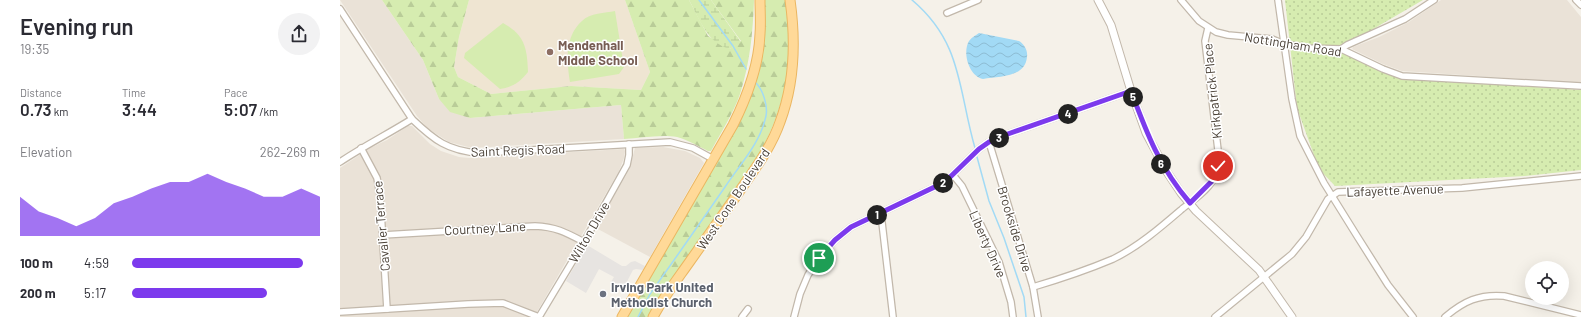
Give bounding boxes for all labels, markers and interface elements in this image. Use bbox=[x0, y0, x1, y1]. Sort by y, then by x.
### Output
text: Evening run bbox=[20, 13, 134, 39]
button: share bbox=[278, 13, 320, 55]
street label: Nottingham Road bbox=[1243, 28, 1343, 60]
place label: Mendenhall Middle School bbox=[558, 37, 638, 68]
text: 19:35 bbox=[20, 41, 49, 57]
street label: Kirkpatrick Place bbox=[1199, 42, 1225, 140]
marker: Mendenhall Middle School bbox=[545, 47, 555, 57]
text: Distance bbox=[20, 86, 62, 99]
text: Time bbox=[122, 86, 146, 99]
text: Pace bbox=[224, 86, 248, 99]
pin: 5 bbox=[1123, 87, 1143, 107]
text: 5 bbox=[1130, 90, 1136, 103]
text: 0.73 bbox=[20, 99, 52, 119]
text: 3:44 bbox=[122, 99, 157, 119]
text: 5:07 bbox=[224, 99, 257, 119]
pin: 4 bbox=[1058, 104, 1078, 124]
text: km bbox=[52, 105, 68, 118]
text: /km bbox=[257, 105, 278, 118]
text: 4 bbox=[1065, 107, 1071, 120]
pin: 3 bbox=[989, 128, 1009, 148]
text: 3 bbox=[996, 131, 1002, 144]
street label: Saint Regis Road bbox=[470, 140, 566, 160]
text: Elevation bbox=[20, 144, 72, 160]
text: 262–269 m bbox=[260, 144, 320, 160]
street label: West Cone Boulevard bbox=[693, 145, 773, 253]
pin bbox=[1201, 149, 1235, 183]
pin: 6 bbox=[1151, 154, 1171, 174]
icon: check bbox=[1207, 155, 1229, 177]
text: 6 bbox=[1158, 157, 1164, 170]
pin: 2 bbox=[933, 173, 953, 193]
text: 2 bbox=[940, 176, 946, 189]
street label: Cavalier Terrace bbox=[369, 180, 393, 272]
street label: Lafayette Avenue bbox=[1346, 180, 1444, 200]
street label: Brookside Drive bbox=[994, 184, 1036, 274]
street label: Wilton Drive bbox=[565, 199, 613, 265]
pin: 1 bbox=[867, 205, 887, 225]
text: 1 bbox=[875, 208, 879, 221]
street label: Liberty Drive bbox=[966, 208, 1010, 280]
street label: Courtney Lane bbox=[444, 218, 526, 238]
pin bbox=[802, 241, 836, 275]
icon: arrive bbox=[808, 247, 830, 269]
text: 100 m bbox=[20, 255, 53, 271]
text: 4:59 bbox=[84, 255, 109, 271]
map controls bbox=[1525, 261, 1569, 305]
button: locate bbox=[1525, 261, 1569, 305]
place label: Irving Park United Methodist Church bbox=[611, 279, 714, 310]
text: 200 m bbox=[20, 285, 56, 301]
text: 5:17 bbox=[84, 285, 106, 301]
marker: Irving Park United Methodist Church bbox=[598, 289, 608, 299]

